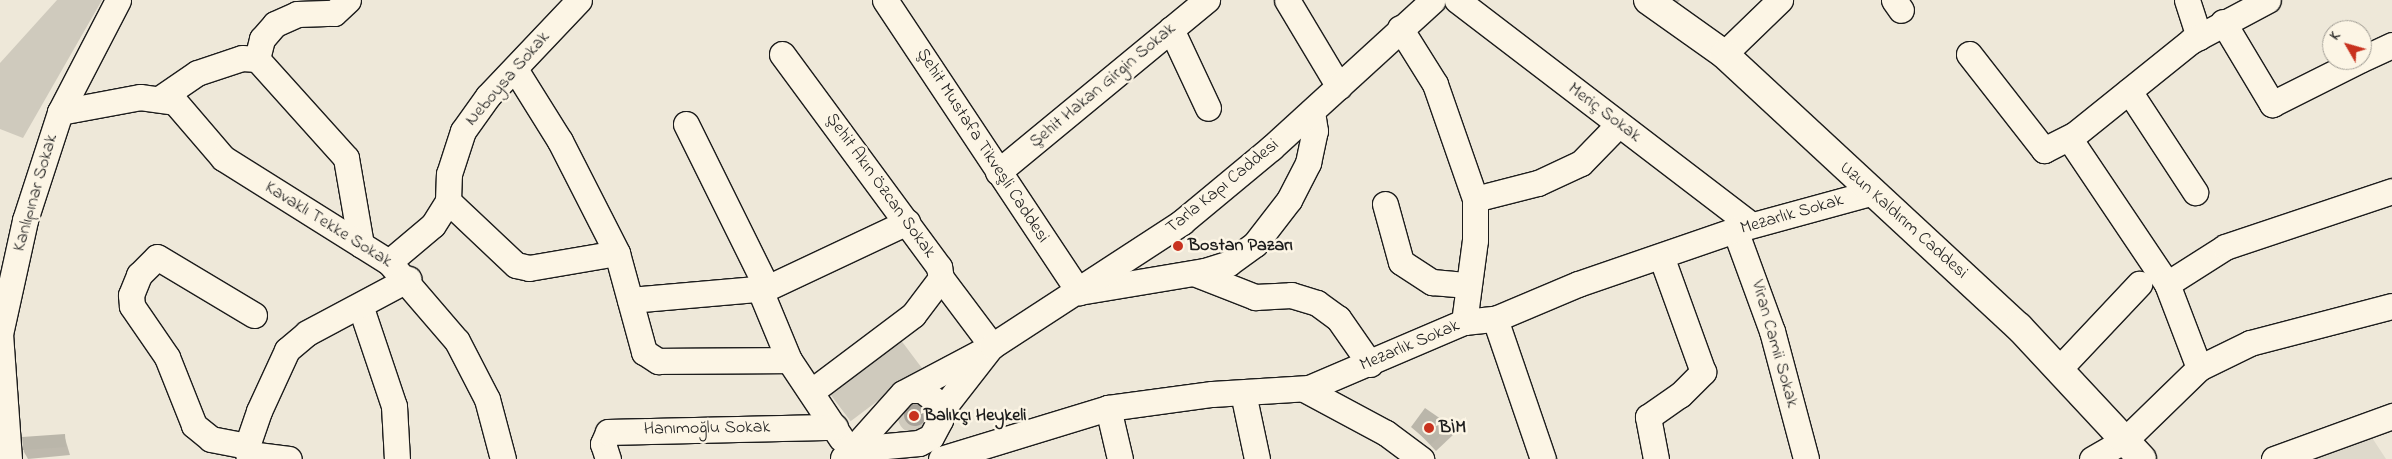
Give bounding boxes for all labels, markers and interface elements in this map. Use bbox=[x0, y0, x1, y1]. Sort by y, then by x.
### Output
street label: Şehit Hakan Girgin Sokak bbox=[1026, 19, 1180, 153]
north arrow bbox=[2322, 20, 2372, 70]
street label: Neboysa Sokak bbox=[461, 27, 555, 131]
text: K bbox=[2325, 27, 2346, 45]
street label: Şehit Mustafa Tikveşli Caddesi bbox=[911, 45, 1053, 247]
street label: Meriç Sokak bbox=[1563, 78, 1645, 148]
street label: Şehit Akın Özcan Sokak bbox=[820, 109, 940, 263]
street label: Kanlıpınar Sokak bbox=[9, 132, 63, 254]
street label: Tarla Kapı Caddesi bbox=[1162, 135, 1284, 239]
street label: Uzun Kaldırım Caddesi bbox=[1834, 158, 1972, 284]
street label: Kavaklı Tekke Sokak bbox=[260, 177, 396, 273]
street label: Mezarlık Sokak bbox=[1738, 190, 1846, 240]
place label: Bostan Pazarı bbox=[1188, 235, 1293, 257]
marker: Bostan Pazarı bbox=[1172, 240, 1184, 252]
street label: Viran Camii Sokak bbox=[1745, 278, 1803, 410]
street label: Mezarlık Sokak bbox=[1357, 315, 1463, 377]
place label: Balıkçı Heykeli bbox=[924, 405, 1026, 427]
marker: Balıkçı Heykeli bbox=[908, 410, 920, 422]
street label: Hanımoğlu Sokak bbox=[644, 417, 770, 441]
place label: BİM bbox=[1439, 417, 1466, 439]
marker: BİM bbox=[1423, 422, 1435, 434]

